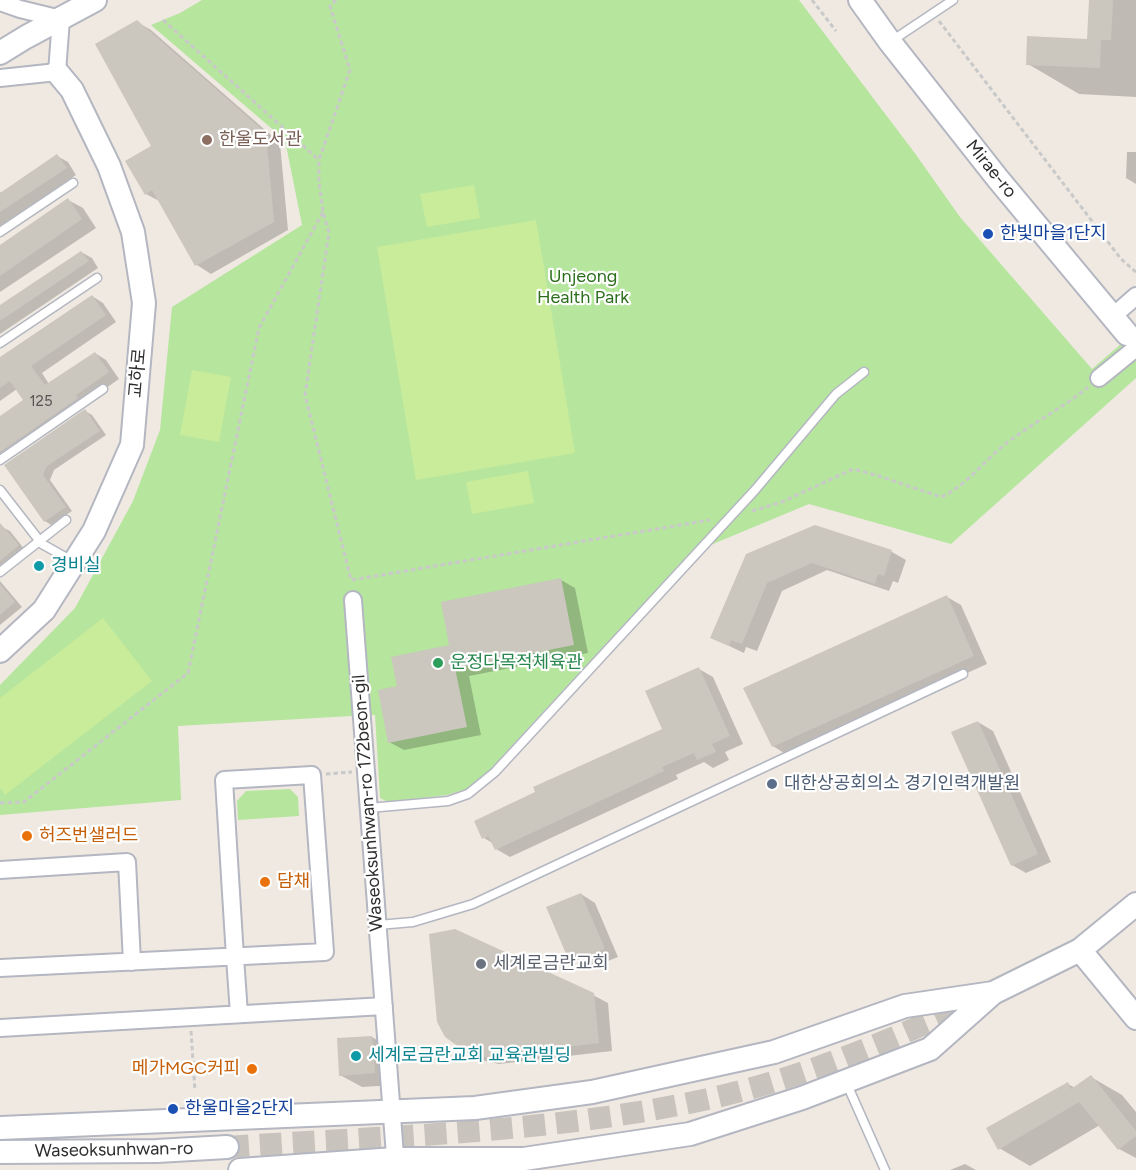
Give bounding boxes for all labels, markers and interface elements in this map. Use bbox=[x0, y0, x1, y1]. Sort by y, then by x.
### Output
place label: 한울도서관 bbox=[219, 129, 302, 151]
marker: 한울도서관 bbox=[200, 133, 214, 147]
street label: Mirae-ro bbox=[961, 136, 1021, 202]
place label: 한빛마을1단지 bbox=[1000, 223, 1107, 245]
marker: 한빛마을1단지 bbox=[981, 227, 995, 241]
park label: Unjeong Health Park bbox=[537, 266, 629, 308]
street label: 교하로 bbox=[125, 347, 151, 399]
house number: 125 bbox=[29, 393, 53, 411]
place label: 경비실 bbox=[51, 555, 101, 577]
marker: 경비실 bbox=[32, 559, 46, 573]
place label: 운정다목적체육관 bbox=[450, 652, 582, 674]
marker: 운정다목적체육관 bbox=[431, 656, 445, 670]
street label: Waseoksunhwan-ro 172beon-gil bbox=[348, 674, 388, 932]
place label: 대한상공회의소 경기인력개발원 bbox=[784, 773, 1020, 795]
marker: 대한상공회의소 경기인력개발원 bbox=[765, 777, 779, 791]
place label: 허즈번샐러드 bbox=[39, 825, 138, 847]
marker: 허즈번샐러드 bbox=[20, 829, 34, 843]
place label: 담채 bbox=[277, 871, 310, 893]
marker: 담채 bbox=[258, 875, 272, 889]
place label: 세계로금란교회 bbox=[493, 953, 609, 975]
marker: 세계로금란교회 bbox=[474, 957, 488, 971]
place label: 세계로금란교회 교육관빌딩 bbox=[368, 1045, 571, 1067]
marker: 세계로금란교회 교육관빌딩 bbox=[349, 1049, 363, 1063]
place label: 메가MGC커피 bbox=[132, 1058, 240, 1080]
marker: 메가MGC커피 bbox=[245, 1062, 259, 1076]
place label: 한울마을2단지 bbox=[185, 1098, 294, 1120]
marker: 한울마을2단지 bbox=[166, 1102, 180, 1116]
street label: Waseoksunhwan-ro bbox=[34, 1138, 194, 1162]

